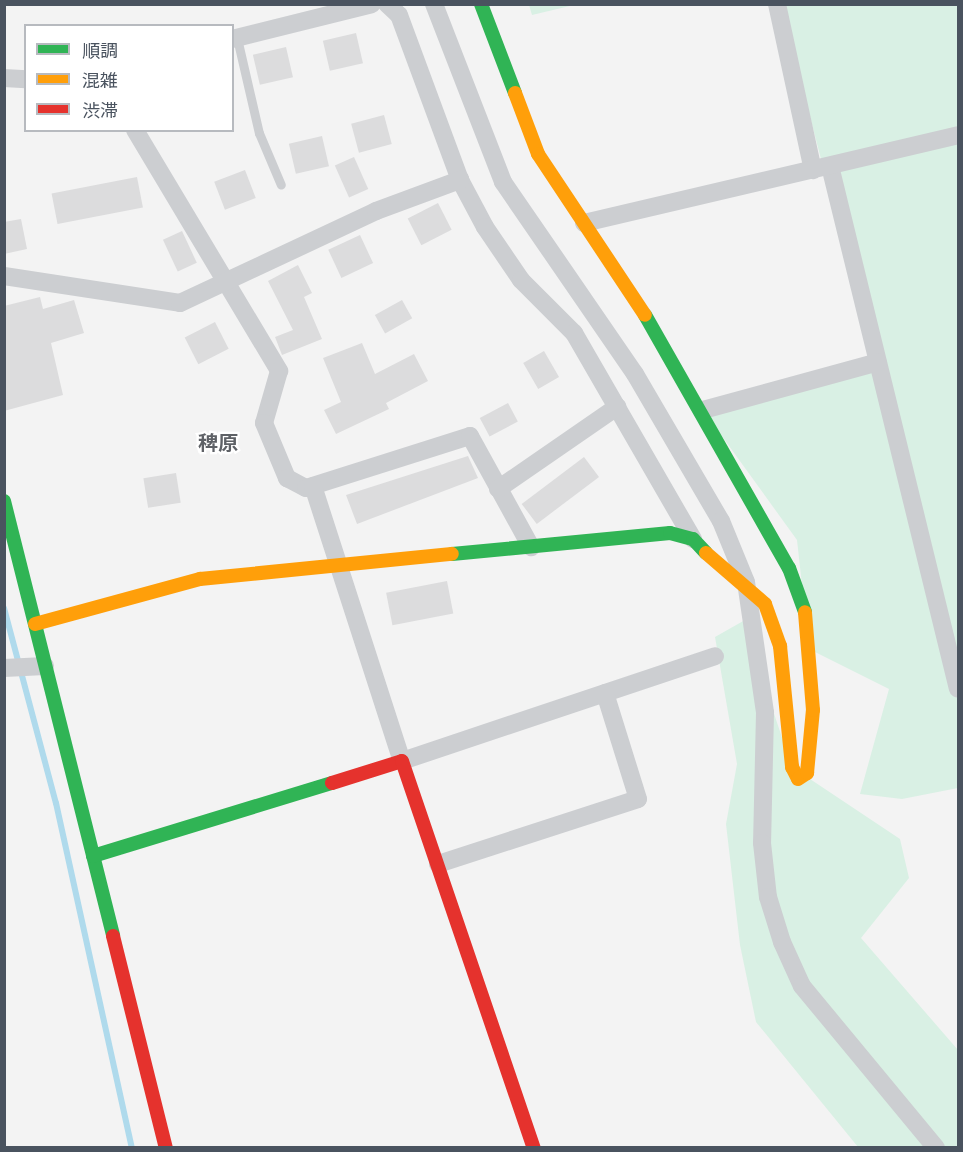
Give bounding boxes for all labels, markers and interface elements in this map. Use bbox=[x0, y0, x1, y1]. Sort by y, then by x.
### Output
legend bbox=[24, 24, 234, 132]
text: 順調 bbox=[82, 40, 118, 61]
text: 混雑 bbox=[82, 70, 118, 91]
text: 渋滞 bbox=[82, 100, 118, 121]
district label: 稗原 bbox=[198, 431, 238, 455]

